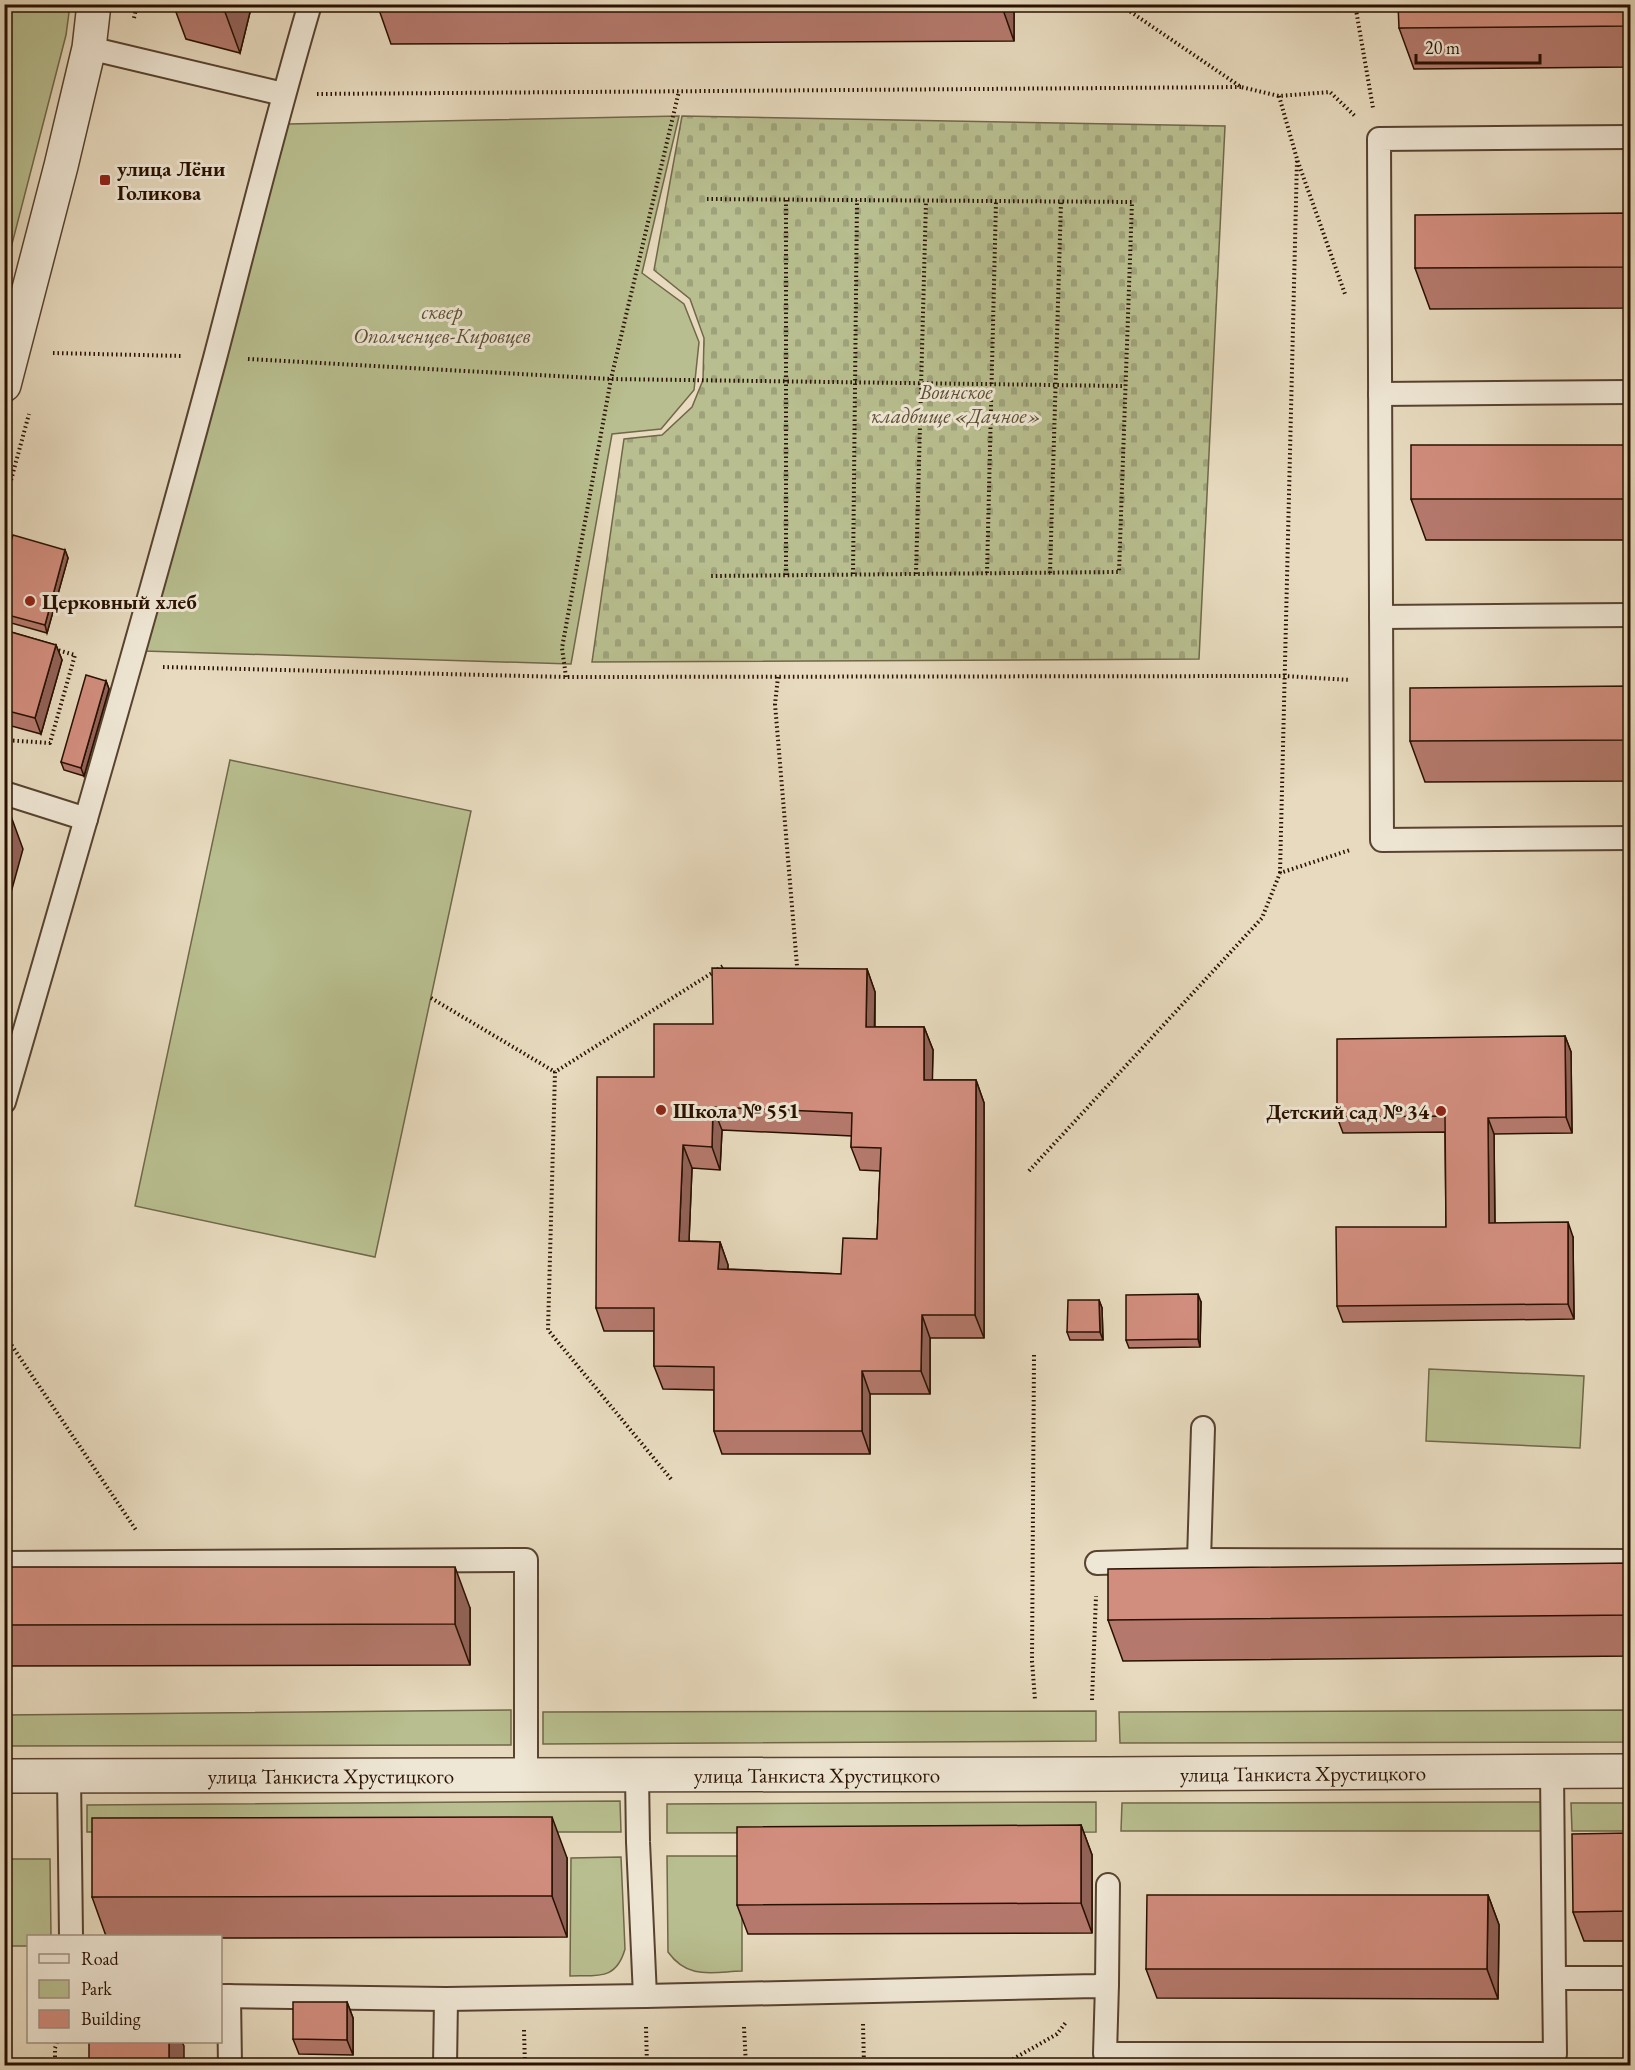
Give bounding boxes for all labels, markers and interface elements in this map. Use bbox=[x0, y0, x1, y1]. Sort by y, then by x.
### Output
scale bar bbox=[1416, 27, 1540, 65]
text: 20 m bbox=[1425, 36, 1460, 59]
place label: улица Лёни Голикова bbox=[117, 155, 225, 206]
marker: улица Лёни Голикова bbox=[98, 173, 112, 187]
park label: сквер Ополченцев-Кировцев bbox=[353, 298, 531, 349]
park label: Воинское кладбище «Дачное» bbox=[871, 378, 1041, 429]
place label: Церковный хлеб bbox=[42, 588, 197, 615]
marker: Церковный хлеб bbox=[23, 594, 37, 608]
place label: Школа № 551 bbox=[673, 1097, 799, 1124]
place label: Детский сад № 34 bbox=[1266, 1098, 1430, 1125]
marker: Школа № 551 bbox=[654, 1103, 668, 1117]
marker: Детский сад № 34 bbox=[1434, 1104, 1448, 1118]
street label: улица Танкиста Хрустицкого bbox=[1180, 1759, 1426, 1787]
street label: улица Танкиста Хрустицкого bbox=[694, 1761, 940, 1788]
street label: улица Танкиста Хрустицкого bbox=[208, 1762, 454, 1789]
legend bbox=[27, 1935, 222, 2043]
text: Road bbox=[81, 1947, 120, 1970]
text: Park bbox=[81, 1977, 112, 2000]
text: Building bbox=[81, 2007, 141, 2030]

